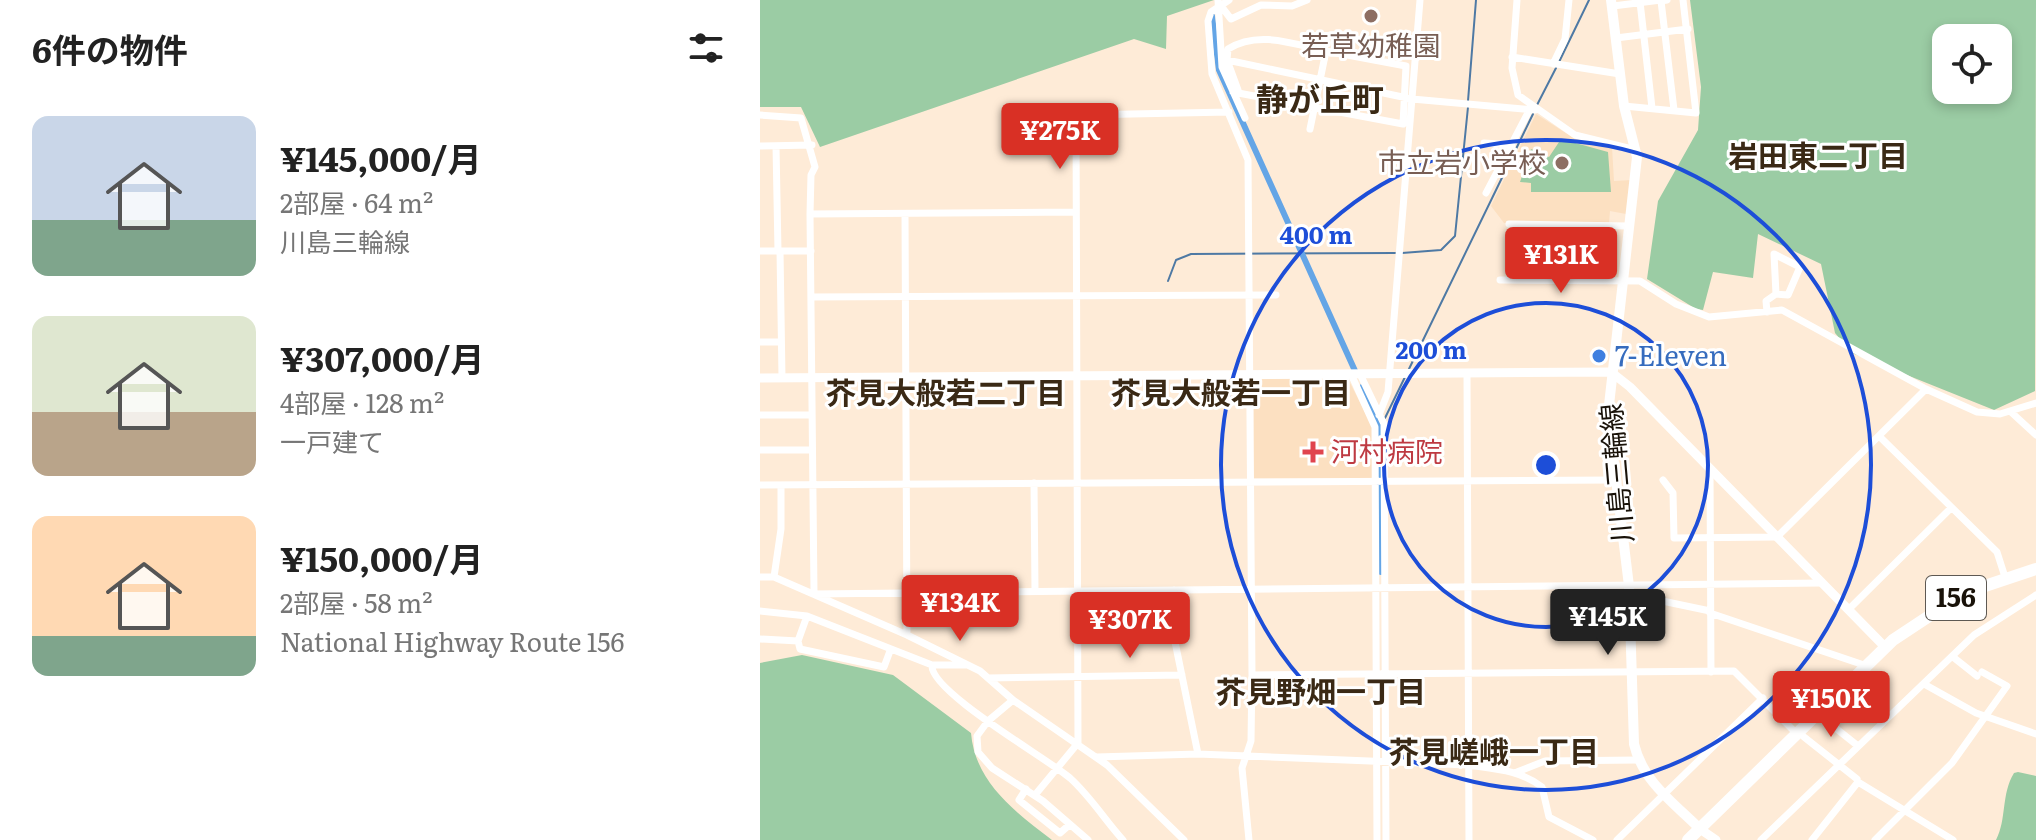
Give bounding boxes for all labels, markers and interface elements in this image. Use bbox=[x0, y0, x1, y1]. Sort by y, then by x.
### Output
marker: 若草幼稚園 bbox=[1362, 7, 1380, 25]
text: 6件の物件 bbox=[32, 23, 188, 73]
place label: 若草幼稚園 bbox=[1301, 23, 1441, 65]
map controls bbox=[1932, 24, 2012, 104]
button: locate bbox=[1932, 24, 2012, 104]
icon: filters bbox=[684, 26, 728, 70]
district label: 静が丘町 bbox=[1256, 73, 1384, 121]
pin: ¥275K bbox=[1004, 103, 1116, 171]
text: ¥275K bbox=[1019, 109, 1101, 148]
text: ¥145,000/月 bbox=[280, 132, 482, 182]
district label: 岩田東二丁目 bbox=[1728, 132, 1908, 176]
place label: 市立岩小学校 bbox=[1378, 140, 1546, 182]
icon: home bbox=[96, 148, 192, 244]
marker: 市立岩小学校 bbox=[1553, 154, 1571, 172]
text: 2部屋 · 64 m² bbox=[280, 182, 433, 221]
text: 400 m bbox=[1280, 216, 1352, 251]
text: 川島三輪線 bbox=[280, 221, 410, 260]
pin: ¥131K bbox=[1505, 227, 1617, 295]
text: ¥131K bbox=[1523, 233, 1599, 272]
text: 200 m bbox=[1395, 331, 1467, 366]
text: ¥307,000/月 bbox=[280, 332, 485, 382]
place label: 7-Eleven bbox=[1615, 333, 1727, 375]
marker: 7-Eleven bbox=[1590, 347, 1608, 365]
icon: home bbox=[96, 348, 192, 444]
district label: 芥見大般若二丁目 bbox=[826, 369, 1066, 413]
district label: 芥見大般若一丁目 bbox=[1111, 369, 1351, 413]
text: 4部屋 · 128 m² bbox=[280, 382, 444, 421]
street label: 川島三輪線 bbox=[1588, 402, 1642, 545]
text: 一戸建て bbox=[280, 421, 384, 460]
place label: 河村病院 bbox=[1331, 429, 1443, 471]
marker: 河村病院 bbox=[1302, 441, 1324, 463]
centre of rings bbox=[1532, 451, 1560, 479]
text: ¥150,000/月 bbox=[280, 532, 483, 582]
icon: home bbox=[96, 548, 192, 644]
pin: ¥134K bbox=[904, 575, 1016, 643]
road number: 156 bbox=[1926, 576, 1986, 620]
text: ¥134K bbox=[920, 581, 1000, 620]
text: 2部屋 · 58 m² bbox=[280, 582, 433, 621]
pin: ¥145K bbox=[1552, 589, 1664, 657]
pin: ¥307K bbox=[1074, 592, 1186, 660]
text: ¥145K bbox=[1568, 595, 1648, 634]
text: ¥307K bbox=[1088, 598, 1172, 637]
text: National Highway Route 156 bbox=[280, 621, 624, 660]
district label: 芥見野畑一丁目 bbox=[1216, 668, 1426, 712]
pin: ¥150K bbox=[1775, 671, 1887, 739]
text: ¥150K bbox=[1791, 677, 1871, 716]
district label: 芥見嵯峨一丁目 bbox=[1389, 728, 1599, 772]

